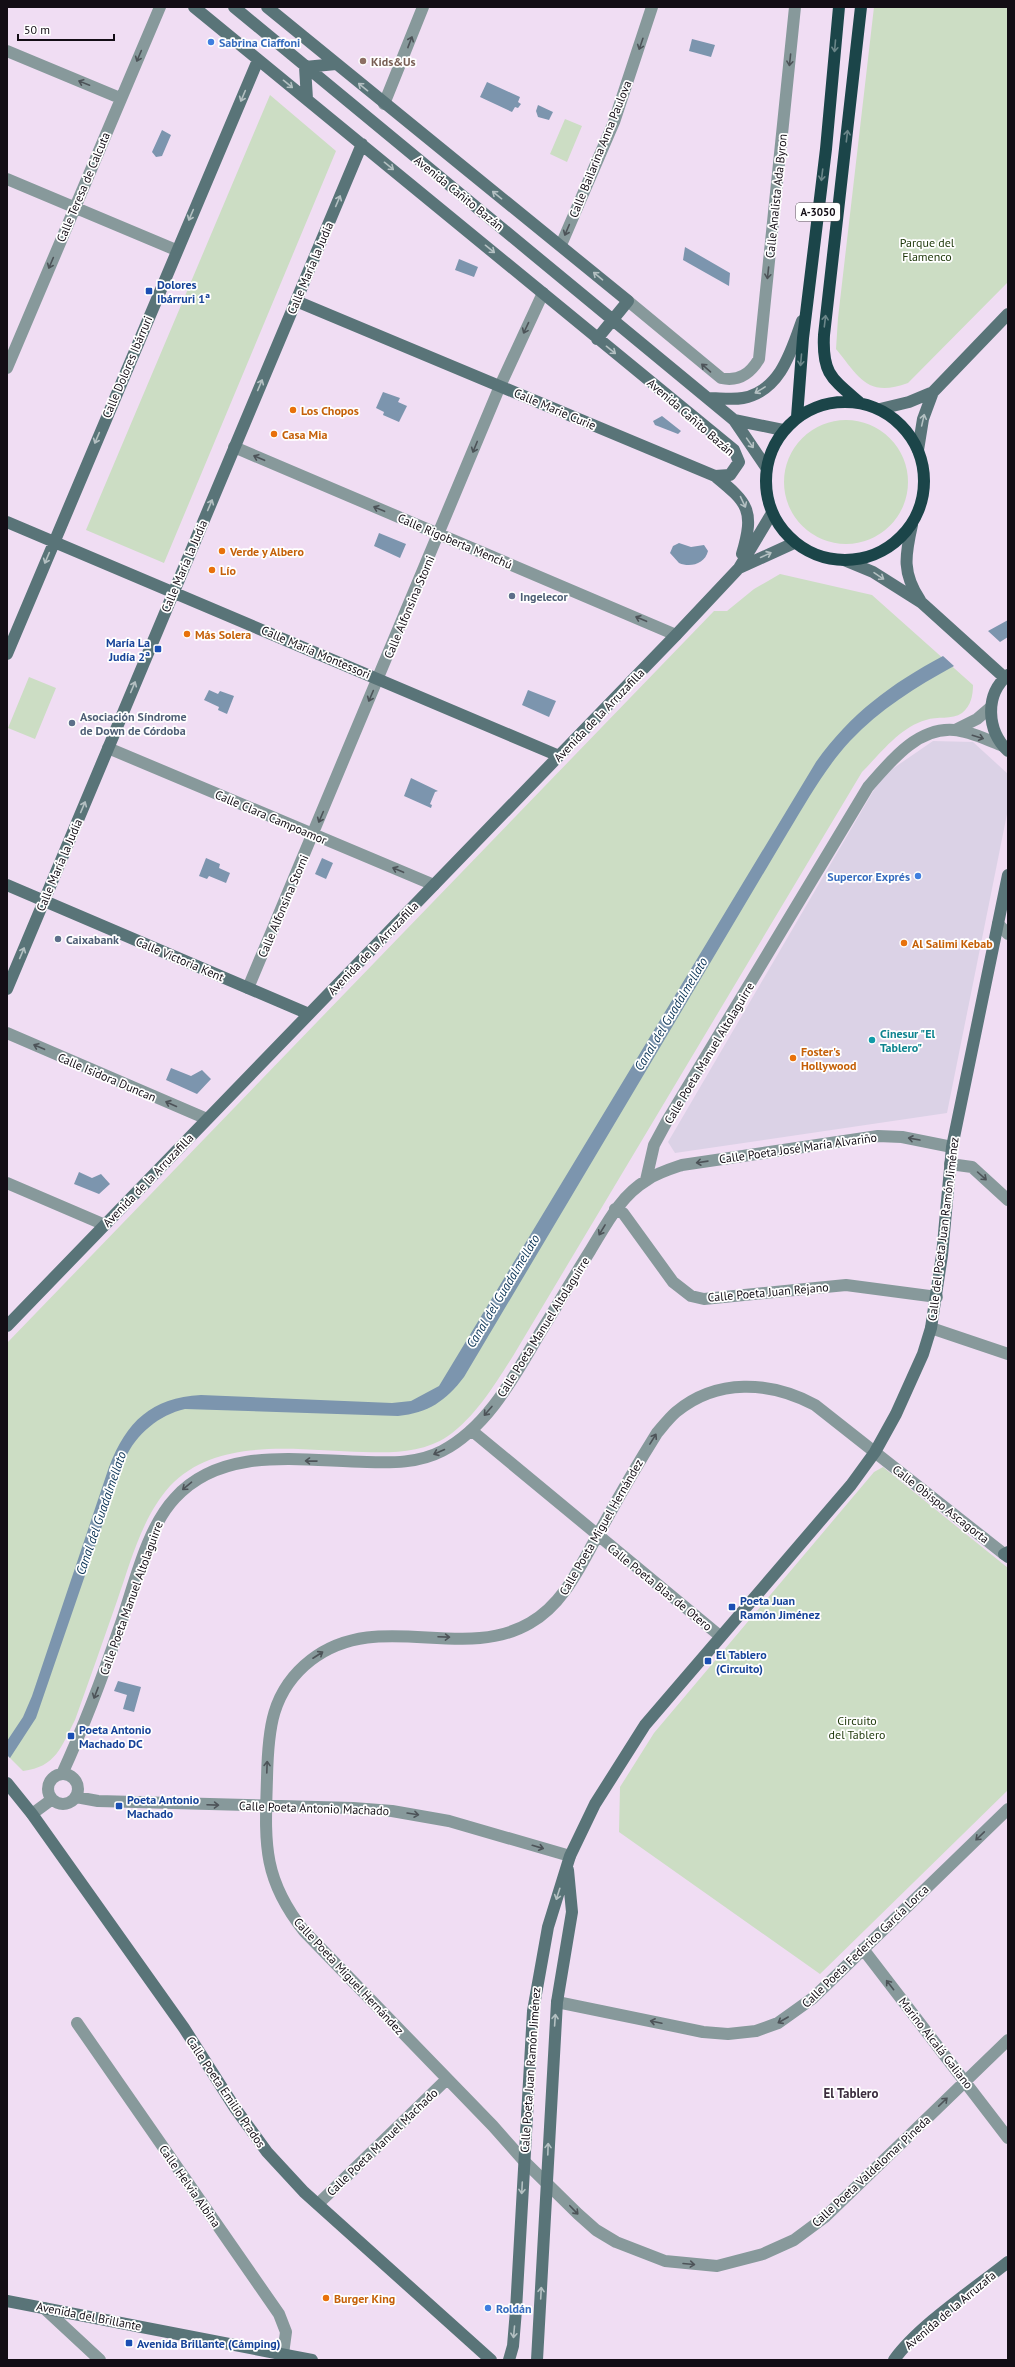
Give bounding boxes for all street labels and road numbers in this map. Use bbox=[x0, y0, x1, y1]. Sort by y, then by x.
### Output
street label: Calle Bailarina Anna Paulova bbox=[566, 78, 634, 220]
street label: Calle Teresa de Calcuta bbox=[53, 130, 113, 244]
street label: Calle Analista Ada Byron bbox=[762, 133, 790, 259]
street label: Avenida Cañito Bazán bbox=[411, 152, 507, 234]
road number: A-3050 bbox=[796, 203, 840, 221]
street label: Calle María la Judía bbox=[284, 219, 336, 317]
street label: Calle Dolores Ibárruri bbox=[99, 314, 155, 420]
street label: Avenida Cañito Bazán bbox=[644, 375, 738, 459]
street label: Calle Marie Curie bbox=[512, 385, 598, 433]
street label: Calle Rigoberta Menchú bbox=[395, 510, 515, 572]
street label: Calle María la Judía bbox=[158, 517, 210, 615]
street label: Calle Alfonsina Storni bbox=[381, 553, 437, 661]
street label: Calle María Montessori bbox=[259, 622, 373, 682]
street label: Avenida de la Arruzafilla bbox=[550, 665, 648, 765]
street label: Calle Clara Campoamor bbox=[213, 787, 329, 847]
street label: Calle María la Judía bbox=[33, 816, 85, 914]
street label: Calle Alfonsina Storni bbox=[255, 852, 311, 960]
street label: Avenida de la Arruzafilla bbox=[324, 898, 422, 998]
street label: Calle Victoria Kent bbox=[134, 934, 226, 984]
street label: Calle Poeta Manuel Altolaguirre bbox=[661, 979, 757, 1127]
street label: Calle Isidora Duncan bbox=[55, 1049, 159, 1105]
street label: Calle Poeta José María Alvariño bbox=[718, 1129, 878, 1167]
street label: Avenida de la Arruzafilla bbox=[99, 1130, 197, 1230]
street label: Calle del Poeta Juan Ramón Jiménez bbox=[924, 1136, 962, 1322]
street label: Calle Poeta Manuel Altolaguirre bbox=[494, 1254, 592, 1400]
street label: Calle Poeta Juan Rejano bbox=[707, 1279, 829, 1305]
street label: Calle Poeta Miguel Hernández bbox=[556, 1456, 646, 1598]
street label: Calle Obispo Ascagorta bbox=[890, 1462, 992, 1546]
street label: Calle Poeta Manuel Altolaguirre bbox=[96, 1519, 166, 1677]
street label: Calle Poeta Blas de Otero bbox=[605, 1540, 715, 1634]
street label: Calle Poeta Antonio Machado bbox=[239, 1798, 389, 1818]
street label: Calle Poeta Federico García Lorca bbox=[799, 1881, 932, 2011]
street label: Calle Poeta Miguel Hernández bbox=[291, 1914, 407, 2038]
street label: Calle Poeta Juan Ramón Jiménez bbox=[517, 1987, 543, 2153]
street label: Marino Alcalá Galiano bbox=[896, 1994, 976, 2092]
street label: Calle Poeta Emilio Prados bbox=[183, 2034, 269, 2150]
street label: Calle Poeta Manuel Machado bbox=[323, 2085, 441, 2199]
street label: Calle Poeta Valdelomar Pineda bbox=[809, 2112, 933, 2230]
street label: Calle Helvia Albina bbox=[156, 2142, 224, 2230]
street label: Avenida de la Arruzafa bbox=[901, 2267, 999, 2353]
street label: Avenida del Brillante bbox=[35, 2298, 143, 2334]

